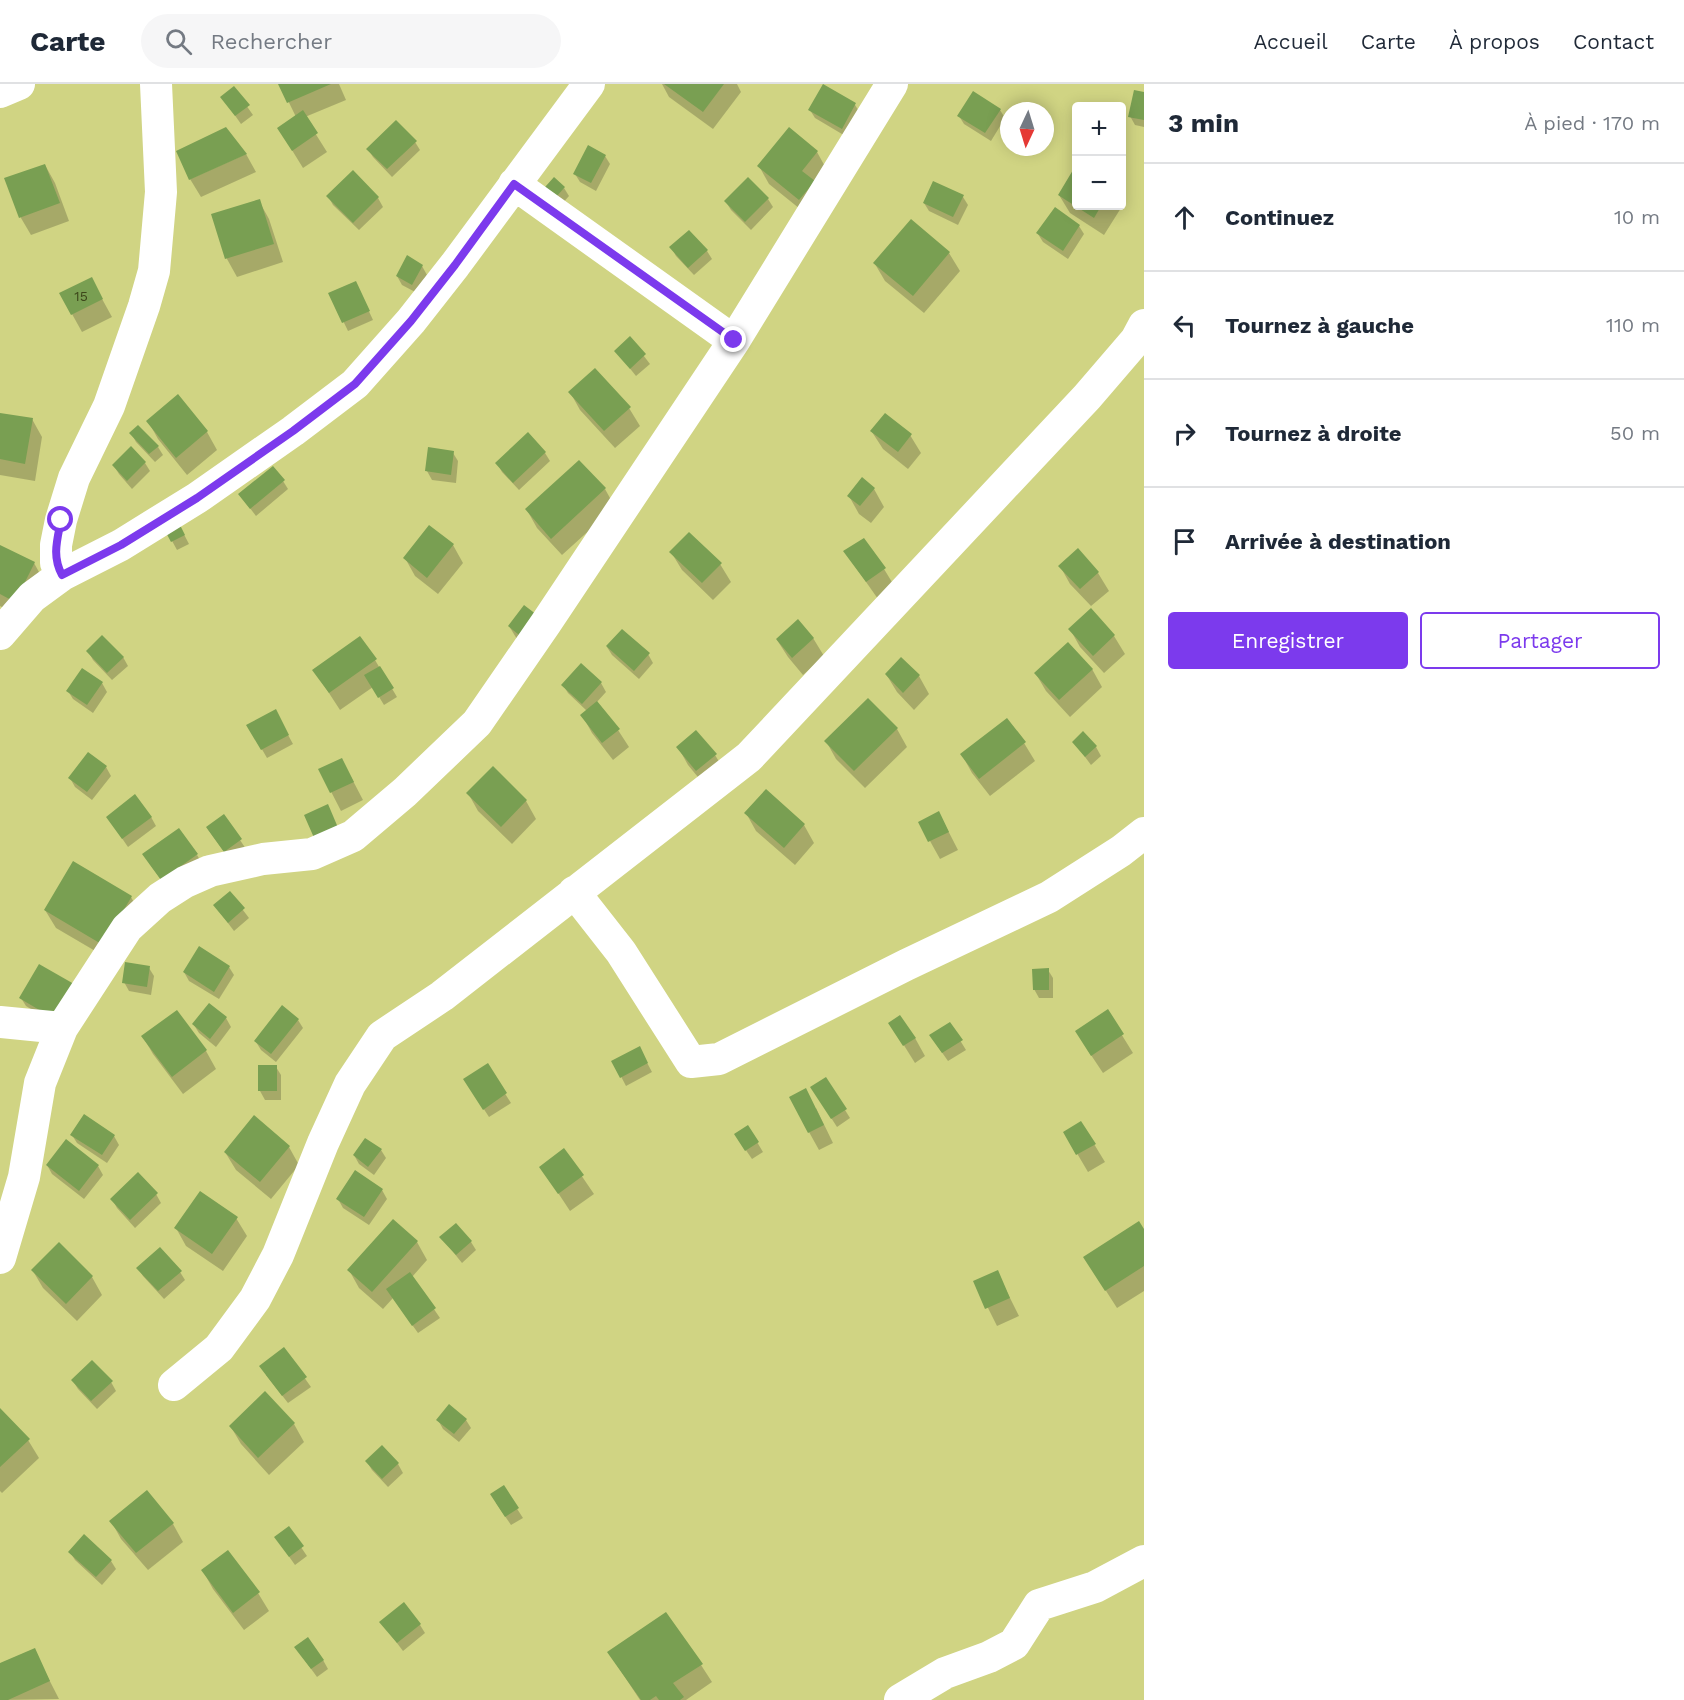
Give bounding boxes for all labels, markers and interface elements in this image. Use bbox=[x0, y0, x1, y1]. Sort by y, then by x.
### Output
search box bbox=[141, 14, 561, 68]
text: Carte bbox=[30, 25, 105, 58]
icon: search bbox=[162, 25, 195, 58]
text: Rechercher bbox=[210, 29, 332, 54]
text: Accueil bbox=[1253, 29, 1328, 54]
text: Carte bbox=[1361, 29, 1416, 54]
text: À propos bbox=[1449, 29, 1540, 54]
text: Contact bbox=[1573, 29, 1654, 54]
north arrow bbox=[1000, 102, 1054, 156]
map controls bbox=[1072, 102, 1126, 210]
button: + bbox=[1072, 102, 1126, 156]
text: 3 min bbox=[1168, 108, 1239, 138]
text: À pied · 170 m bbox=[1524, 111, 1660, 135]
button: − bbox=[1072, 156, 1126, 210]
icon: ahead bbox=[1168, 201, 1201, 234]
text: Continuez bbox=[1225, 205, 1334, 230]
text: 10 m bbox=[1614, 205, 1660, 229]
house number: 15 bbox=[74, 288, 88, 304]
icon: left bbox=[1168, 309, 1201, 342]
text: Tournez à gauche bbox=[1225, 313, 1414, 338]
text: 110 m bbox=[1606, 313, 1660, 337]
route end bbox=[720, 326, 746, 352]
icon: right bbox=[1168, 417, 1201, 450]
text: Tournez à droite bbox=[1225, 421, 1402, 446]
text: 50 m bbox=[1610, 421, 1660, 445]
route start bbox=[47, 506, 73, 532]
icon: arrive bbox=[1168, 525, 1201, 558]
text: Arrivée à destination bbox=[1225, 529, 1451, 554]
button: Enregistrer bbox=[1168, 612, 1408, 669]
button: Partager bbox=[1420, 612, 1660, 669]

